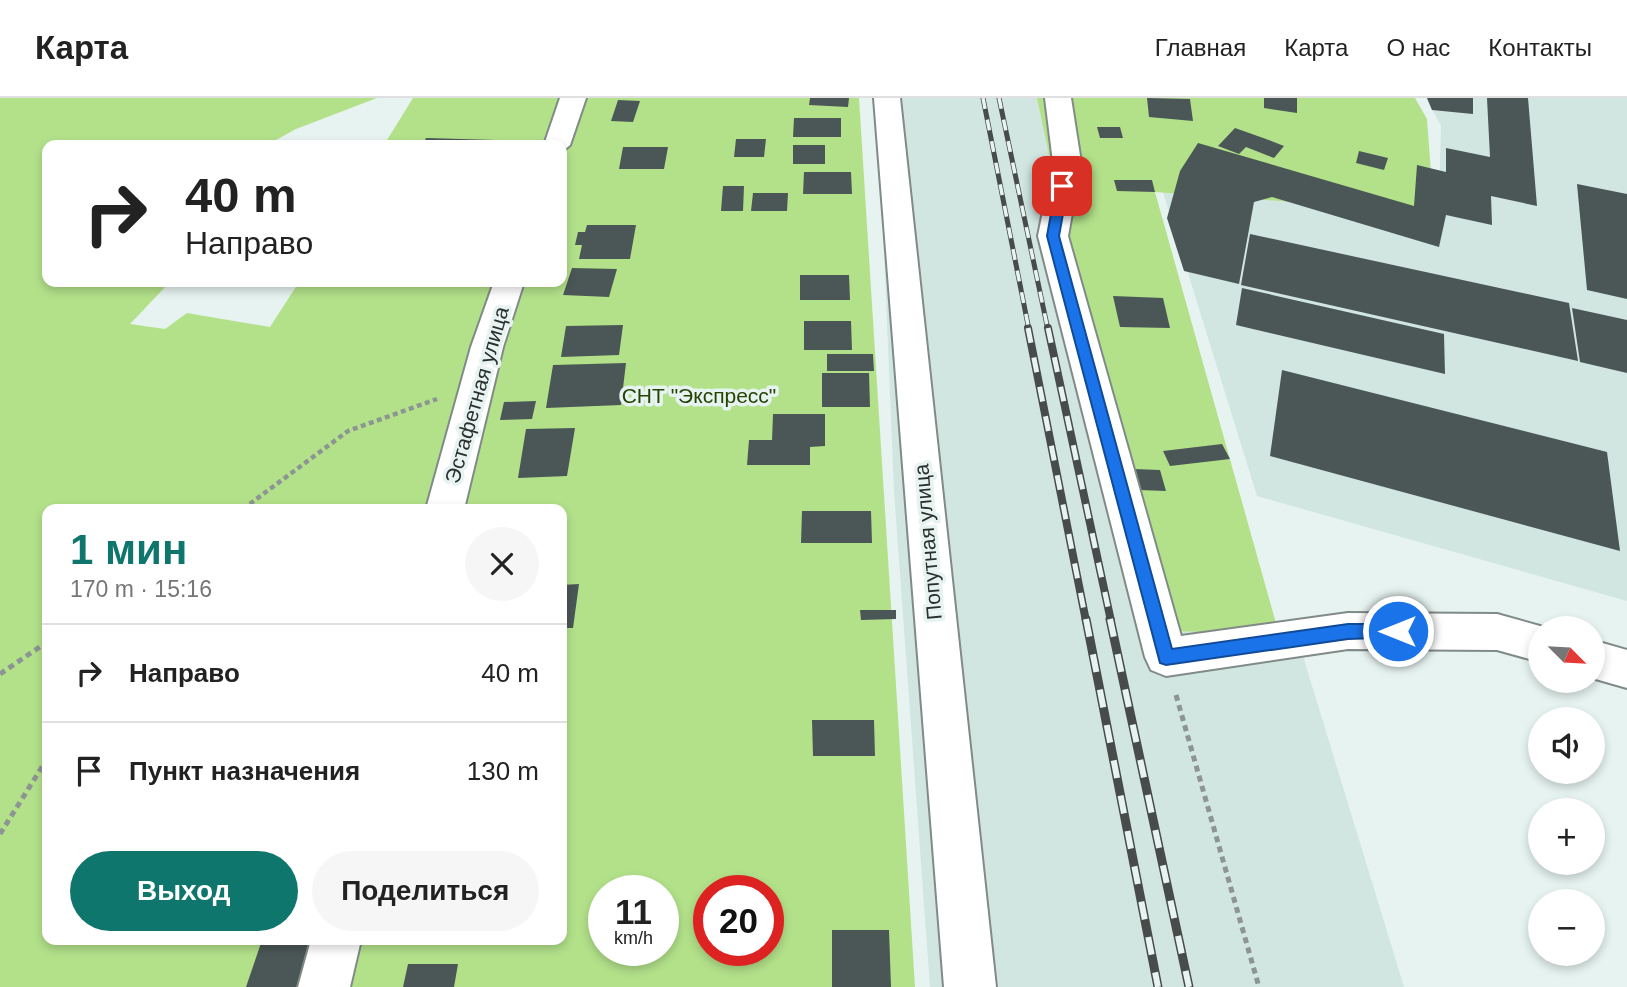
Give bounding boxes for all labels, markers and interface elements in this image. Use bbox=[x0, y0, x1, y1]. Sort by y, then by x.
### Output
text: Карта bbox=[35, 29, 128, 66]
text: Главная bbox=[1155, 34, 1246, 61]
text: Карта bbox=[1284, 34, 1348, 61]
text: О нас bbox=[1386, 34, 1450, 61]
text: Контакты bbox=[1488, 34, 1592, 61]
pin bbox=[1032, 156, 1092, 216]
icon: arrive bbox=[1043, 167, 1081, 205]
icon: right bbox=[70, 168, 161, 259]
text: 40 m bbox=[185, 168, 297, 222]
text: Направо bbox=[185, 225, 313, 261]
street label: Эстафетная улица bbox=[440, 304, 513, 486]
park label: СНТ "Экспресс" bbox=[622, 384, 776, 407]
street label: Попутная улица bbox=[909, 463, 946, 621]
text: 1 мин bbox=[70, 526, 187, 573]
button: close bbox=[465, 527, 539, 601]
text: 170 m · 15:16 bbox=[70, 576, 212, 602]
position arrow bbox=[1361, 594, 1435, 668]
north arrow bbox=[1528, 616, 1605, 693]
map controls bbox=[1528, 616, 1605, 966]
icon: right bbox=[70, 654, 108, 692]
text: Направо bbox=[129, 658, 240, 688]
text: 40 m bbox=[481, 658, 539, 688]
button: sound bbox=[1528, 707, 1605, 784]
icon: arrive bbox=[70, 752, 108, 790]
text: Пункт назначения bbox=[129, 756, 360, 786]
text: 130 m bbox=[467, 756, 539, 786]
button: + bbox=[1528, 798, 1605, 875]
button: Выход bbox=[70, 851, 298, 931]
button: Поделиться bbox=[312, 851, 539, 931]
speed limit sign: 20 bbox=[693, 875, 784, 966]
button: − bbox=[1528, 889, 1605, 966]
text: 11 bbox=[615, 892, 652, 931]
text: km/h bbox=[614, 928, 653, 948]

